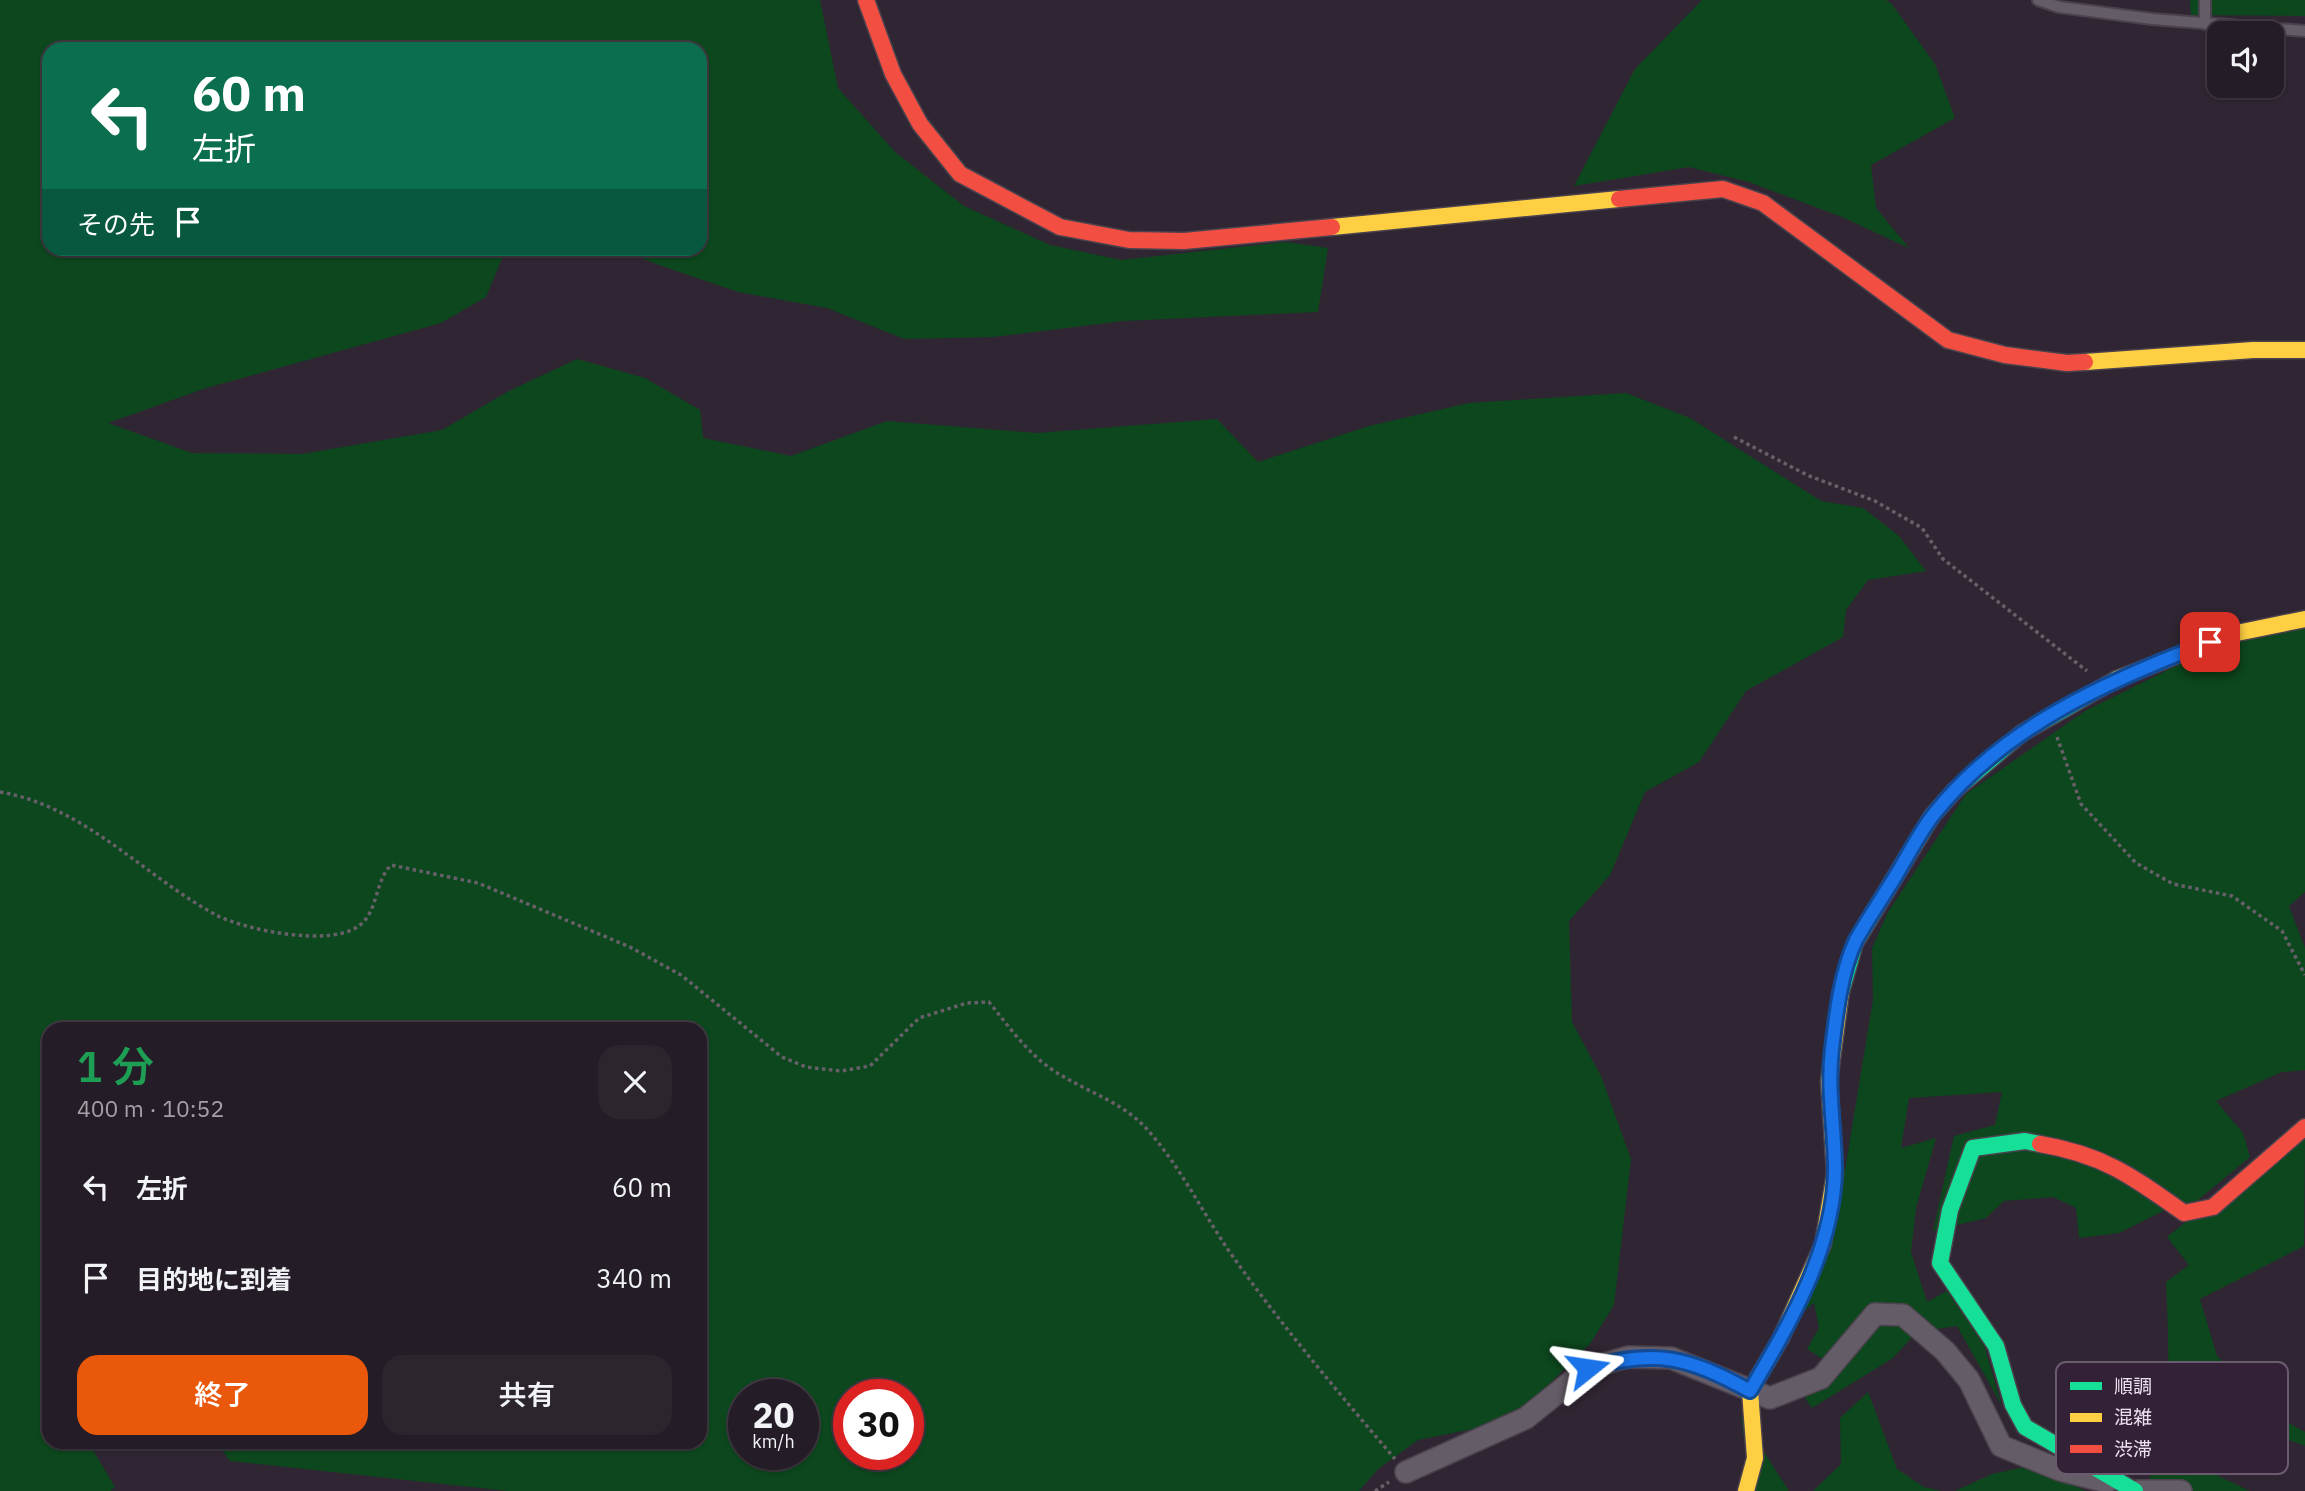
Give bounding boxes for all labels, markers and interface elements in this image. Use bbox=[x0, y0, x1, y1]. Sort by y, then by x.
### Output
map controls bbox=[2207, 21, 2284, 98]
button: sound bbox=[2207, 21, 2284, 98]
text: 60 m bbox=[192, 61, 306, 124]
icon: left bbox=[77, 70, 168, 161]
text: 左折 bbox=[192, 127, 256, 169]
icon: arrive bbox=[169, 203, 207, 241]
text: その先 bbox=[77, 207, 155, 241]
pin bbox=[2180, 612, 2240, 672]
icon: arrive bbox=[2191, 623, 2229, 661]
text: 1 分 bbox=[77, 1039, 154, 1094]
button: close bbox=[598, 1045, 672, 1119]
text: 400 m · 10:52 bbox=[77, 1093, 224, 1123]
icon: left bbox=[77, 1168, 115, 1206]
text: 60 m bbox=[612, 1170, 672, 1204]
text: 左折 bbox=[136, 1171, 188, 1205]
icon: arrive bbox=[77, 1259, 115, 1297]
text: 340 m bbox=[596, 1261, 672, 1295]
text: 目的地に到着 bbox=[136, 1262, 292, 1296]
position arrow bbox=[1551, 1331, 1625, 1405]
button: 終了 bbox=[77, 1355, 368, 1435]
button: 共有 bbox=[382, 1355, 672, 1435]
legend bbox=[2056, 1362, 2288, 1474]
text: 順調 bbox=[2114, 1374, 2152, 1398]
speed limit sign: 30 bbox=[833, 1379, 924, 1470]
text: 20 bbox=[752, 1392, 795, 1438]
text: 混雑 bbox=[2114, 1405, 2152, 1429]
text: km/h bbox=[752, 1430, 795, 1453]
text: 渋滞 bbox=[2114, 1437, 2152, 1461]

